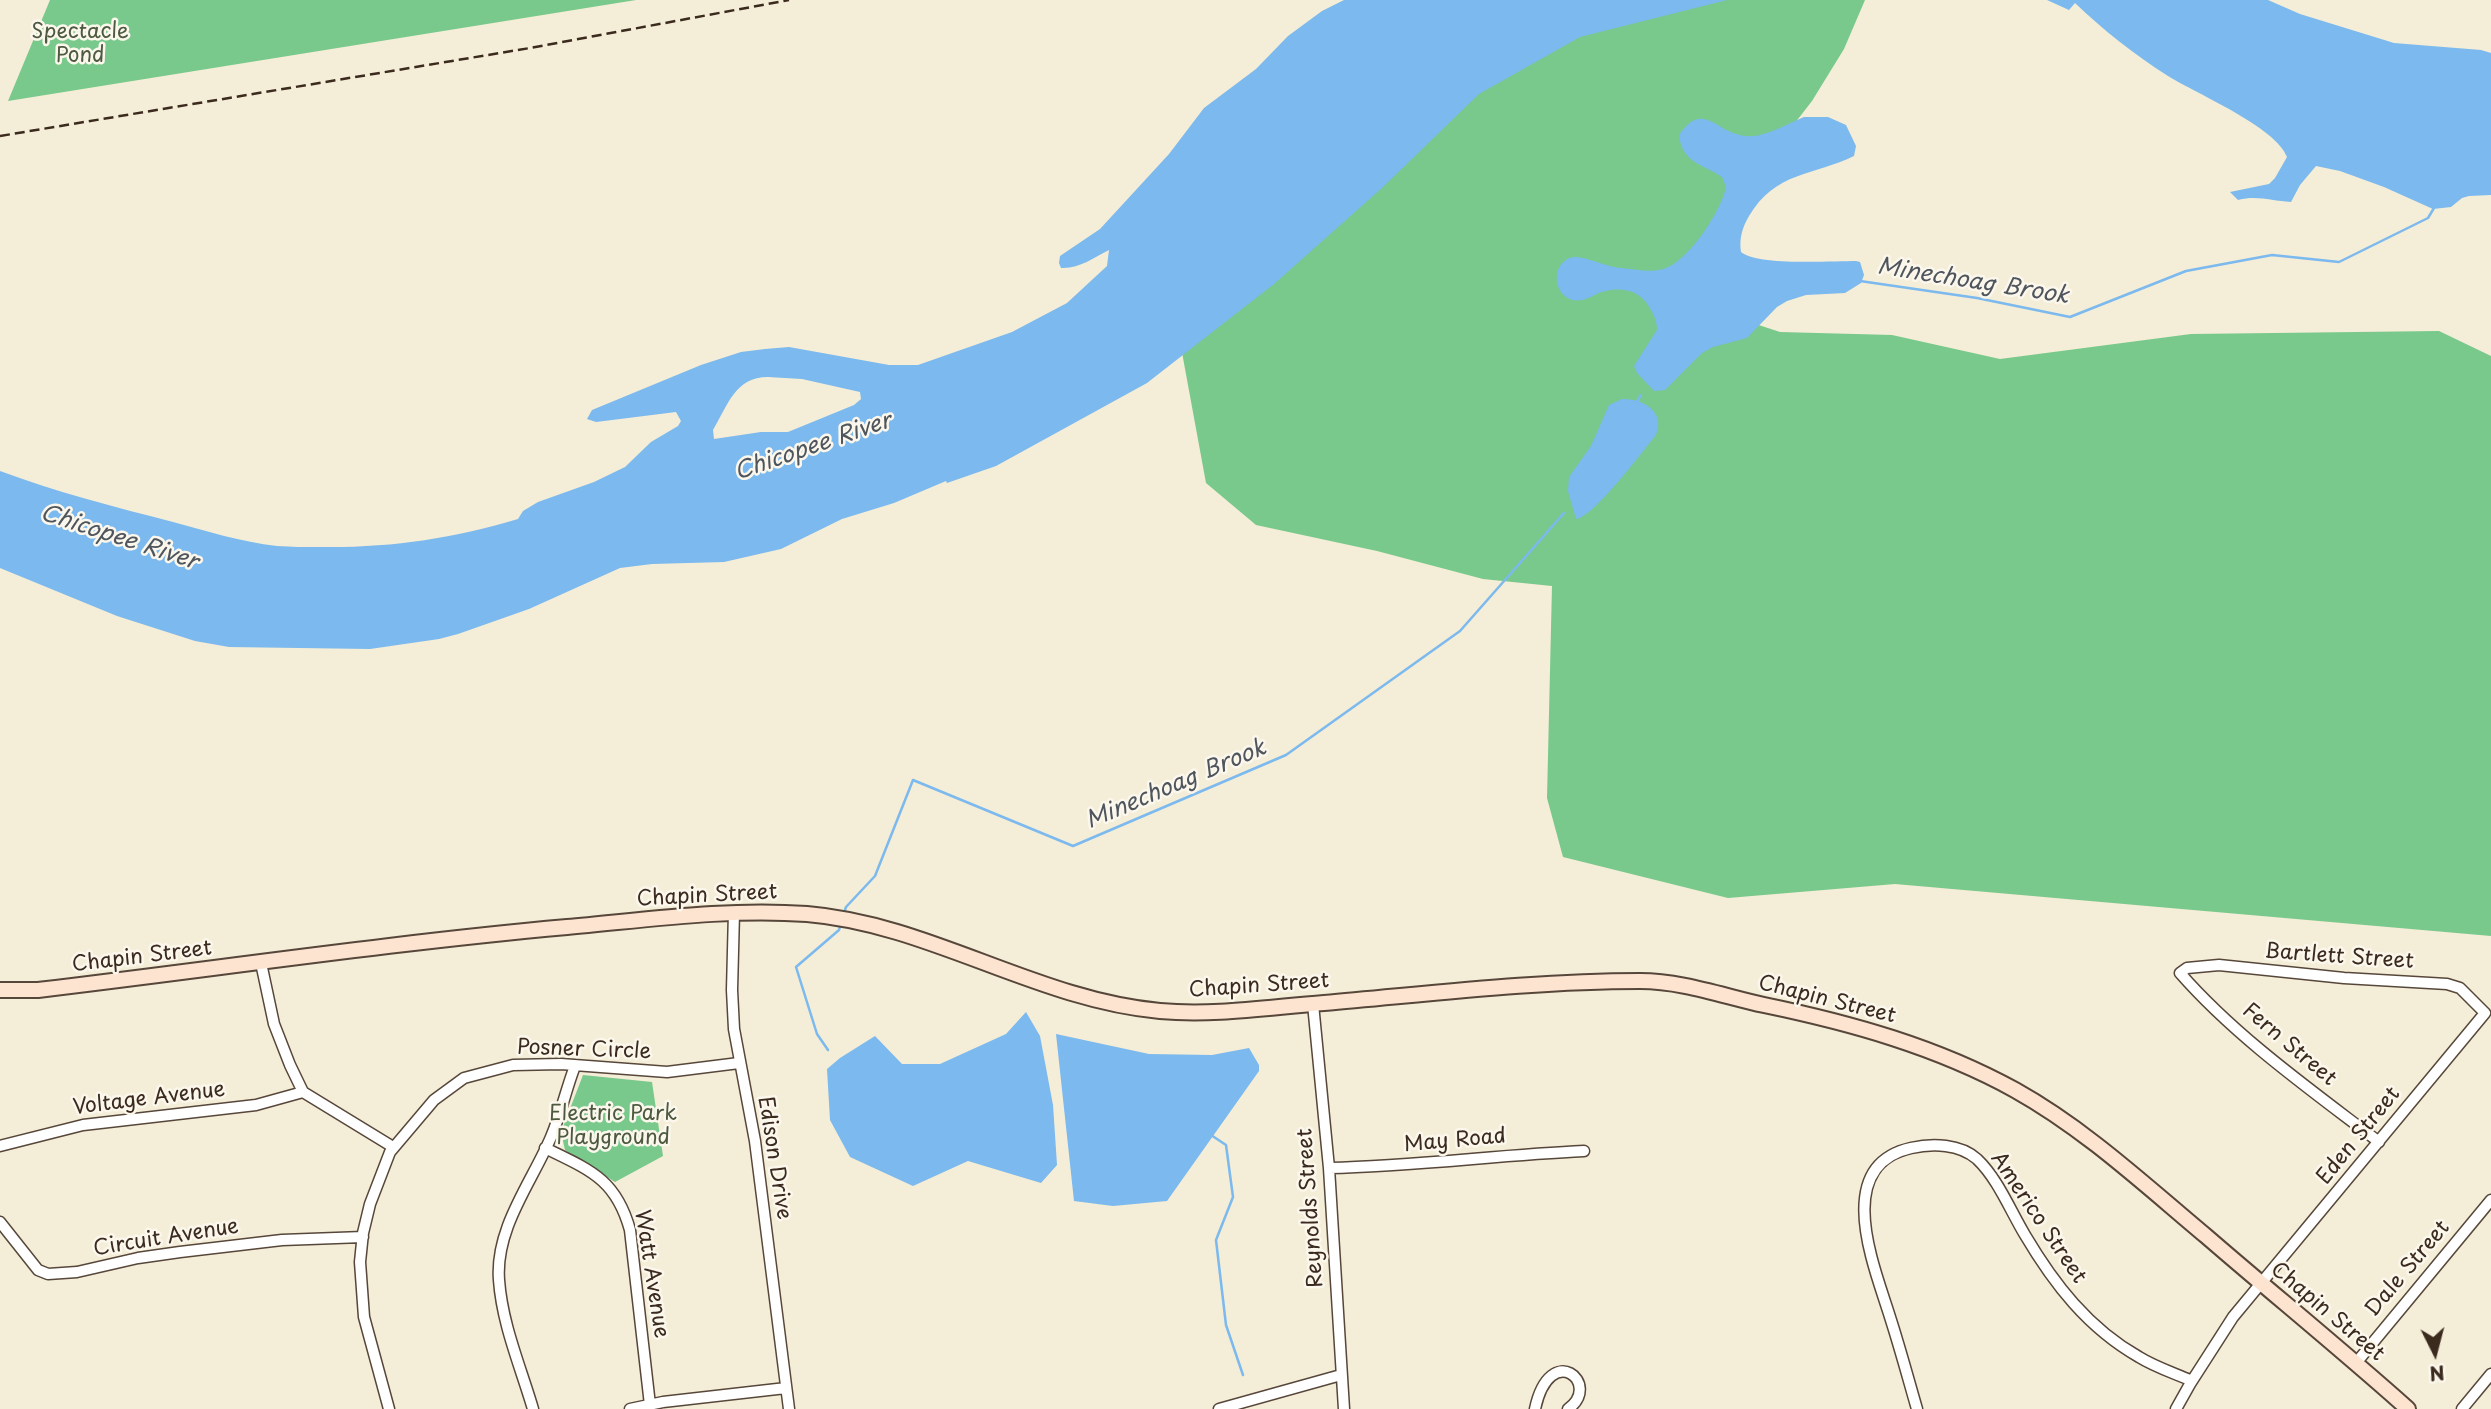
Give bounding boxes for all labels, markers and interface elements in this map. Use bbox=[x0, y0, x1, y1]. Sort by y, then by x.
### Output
park label: Spectacle Pond bbox=[31, 19, 129, 69]
water label: Minechoag Brook bbox=[1875, 253, 2071, 311]
water label: Chicopee River bbox=[731, 407, 895, 487]
water label: Chicopee River bbox=[37, 500, 201, 576]
water label: Minechoag Brook bbox=[1082, 735, 1270, 835]
street label: Chapin Street bbox=[636, 880, 778, 912]
street label: Chapin Street bbox=[71, 936, 213, 978]
street label: Bartlett Street bbox=[2263, 939, 2415, 975]
street label: Chapin Street bbox=[1188, 969, 1330, 1003]
street label: Chapin Street bbox=[1756, 971, 1898, 1029]
street label: Fern Street bbox=[2237, 998, 2341, 1092]
street label: Posner Circle bbox=[516, 1035, 652, 1065]
street label: Voltage Avenue bbox=[72, 1077, 226, 1121]
street label: Eden Street bbox=[2312, 1082, 2406, 1190]
street label: Edison Drive bbox=[752, 1095, 796, 1221]
park label: Electric Park Playground bbox=[549, 1101, 677, 1151]
street label: May Road bbox=[1403, 1124, 1507, 1158]
street label: Reynolds Street bbox=[1293, 1128, 1329, 1288]
street label: Americo Street bbox=[1985, 1147, 2091, 1289]
street label: Watt Avenue bbox=[628, 1208, 674, 1340]
street label: Circuit Avenue bbox=[92, 1214, 240, 1262]
street label: Dale Street bbox=[2360, 1216, 2456, 1322]
street label: Chapin Street bbox=[2265, 1257, 2389, 1367]
north arrow bbox=[2400, 1318, 2470, 1388]
text: N bbox=[2428, 1359, 2446, 1389]

